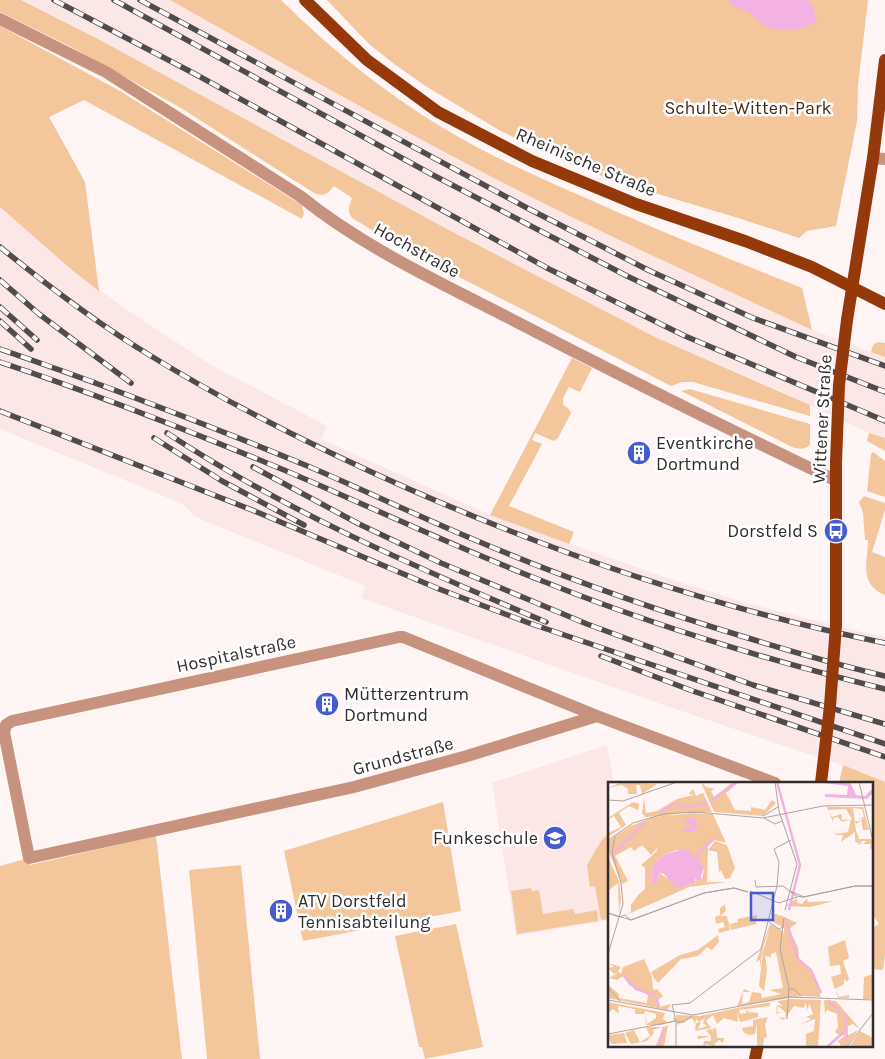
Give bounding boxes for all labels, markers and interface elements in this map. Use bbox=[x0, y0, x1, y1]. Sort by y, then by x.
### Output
park label: Schulte-Witten-Park bbox=[664, 97, 832, 119]
street label: Rheinische Straße bbox=[513, 123, 659, 201]
street label: Hochstraße bbox=[370, 217, 464, 283]
street label: Wittener Straße bbox=[808, 354, 836, 484]
place label: Eventkirche Dortmund bbox=[656, 432, 753, 475]
building icon: Eventkirche Dortmund bbox=[626, 440, 652, 466]
bus stop icon: Dorstfeld S bbox=[823, 518, 849, 544]
place label: Dorstfeld S bbox=[727, 520, 818, 542]
street label: Hospitalstraße bbox=[174, 631, 298, 677]
place label: Mütterzentrum Dortmund bbox=[344, 683, 469, 726]
building icon: Mütterzentrum Dortmund bbox=[314, 691, 340, 717]
street label: Grundstraße bbox=[350, 732, 456, 780]
inset map bbox=[608, 782, 872, 1046]
school or university icon: Funkeschule bbox=[542, 825, 568, 851]
place label: Funkeschule bbox=[433, 827, 538, 849]
place label: ATV Dorstfeld Tennisabteilung bbox=[298, 890, 430, 933]
building icon: ATV Dorstfeld Tennisabteilung bbox=[268, 898, 294, 924]

